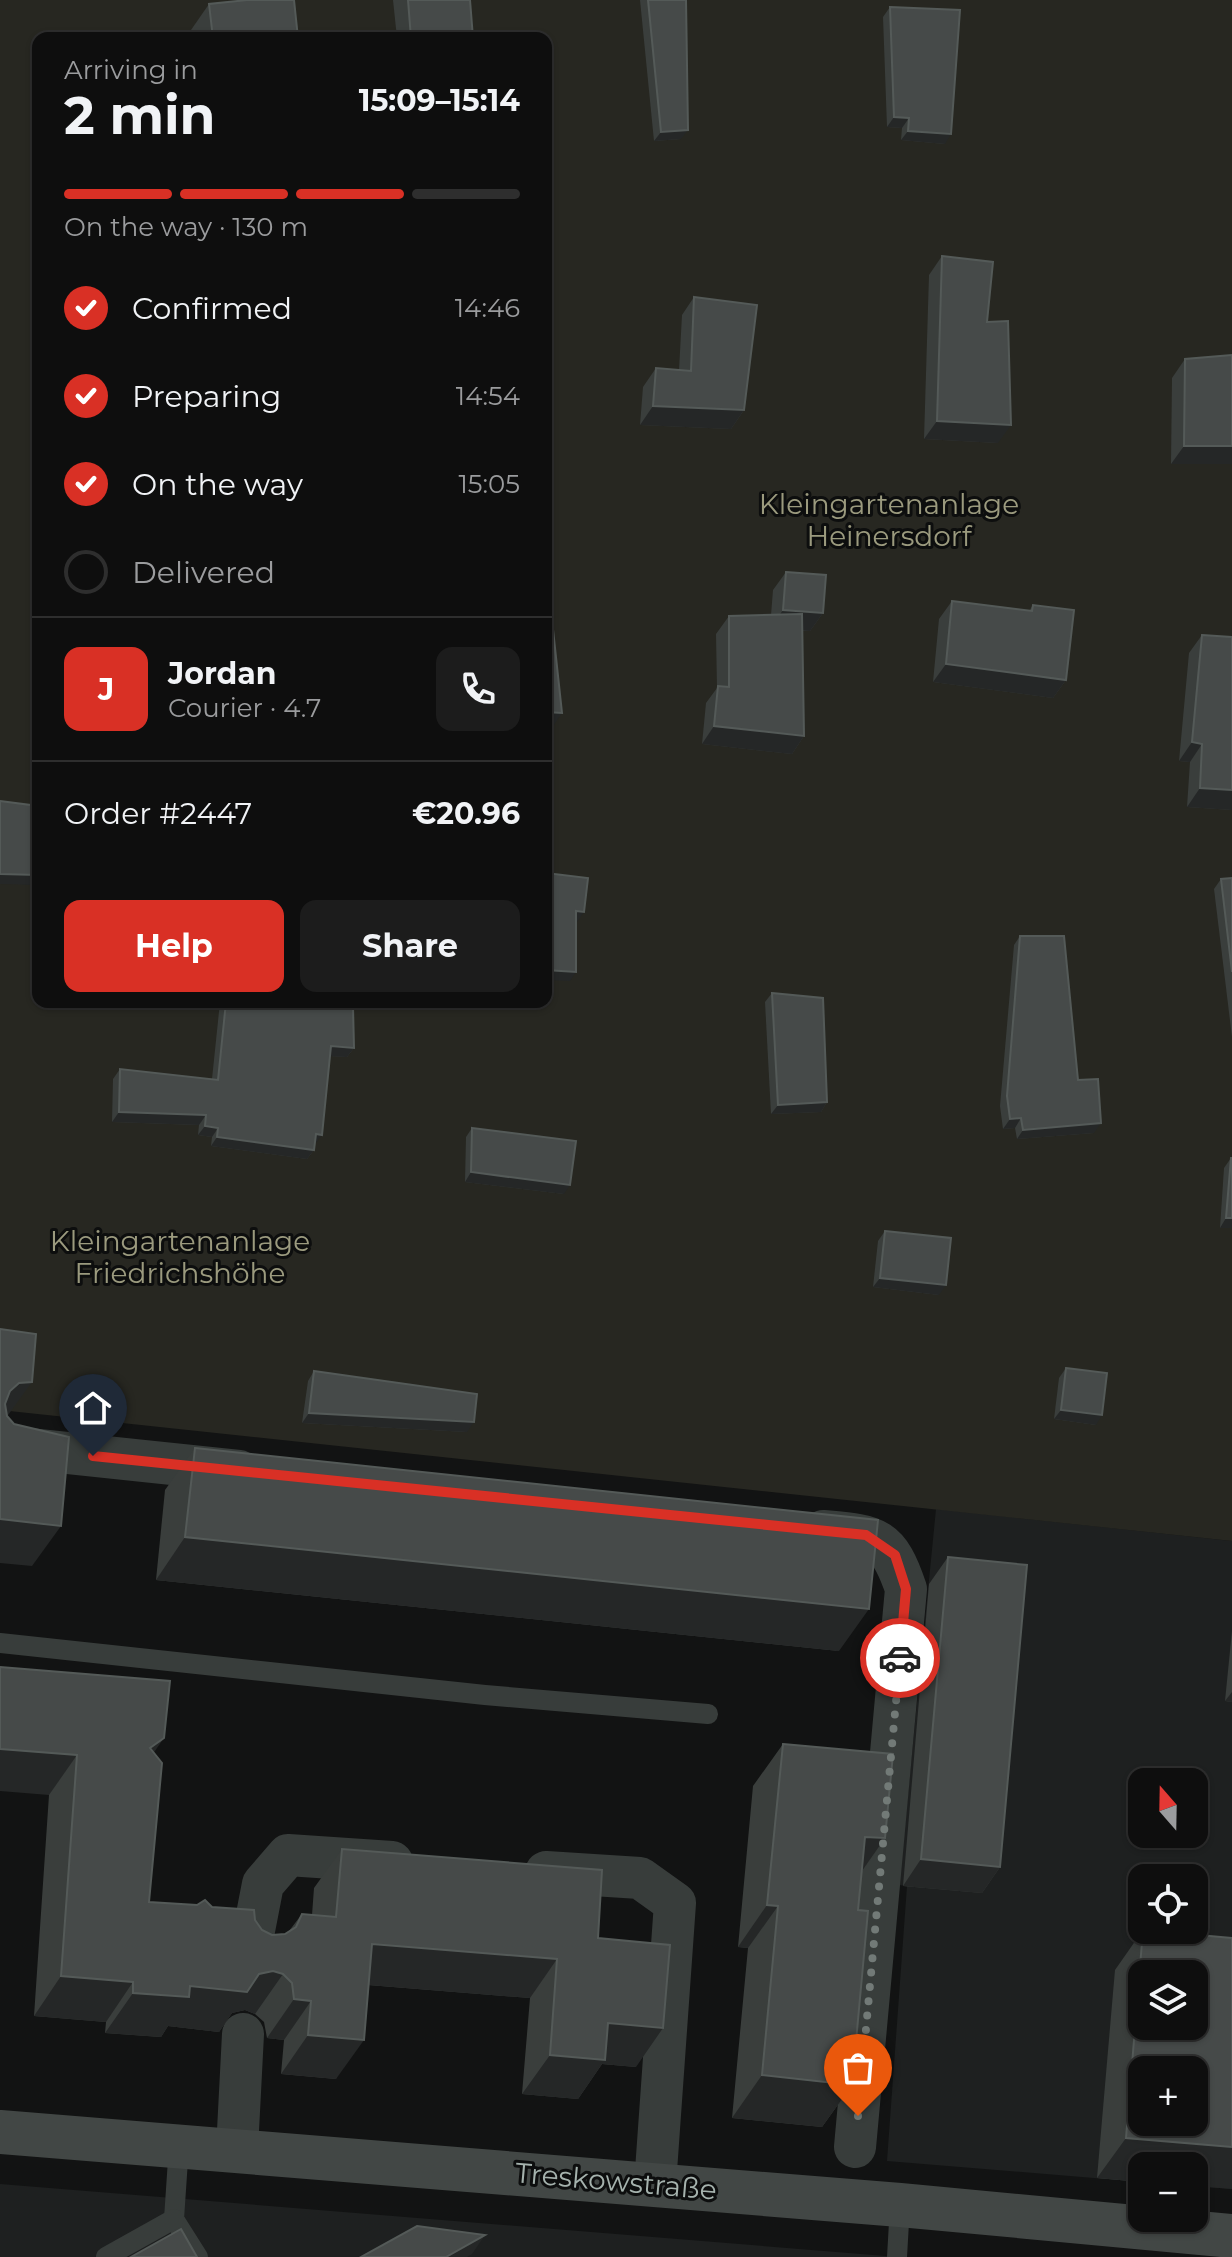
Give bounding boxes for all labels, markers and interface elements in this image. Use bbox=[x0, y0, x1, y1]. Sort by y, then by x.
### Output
text: Arriving in bbox=[64, 54, 198, 86]
text: 15:09–15:14 bbox=[359, 82, 520, 119]
text: 2 min bbox=[64, 84, 216, 147]
text: On the way · 130 m bbox=[64, 211, 308, 243]
icon: check bbox=[64, 286, 108, 330]
text: Confirmed bbox=[132, 290, 292, 327]
text: 14:46 bbox=[455, 292, 520, 324]
icon: check bbox=[64, 374, 108, 418]
text: Preparing bbox=[132, 378, 281, 415]
text: 14:54 bbox=[456, 380, 520, 412]
icon: check bbox=[64, 462, 108, 506]
text: On the way bbox=[132, 466, 303, 503]
text: 15:05 bbox=[458, 468, 520, 500]
park label: Kleingartenanlage Heinersdorf bbox=[759, 487, 1019, 553]
text: Delivered bbox=[132, 554, 275, 591]
button: phone bbox=[436, 647, 520, 731]
text: Jordan bbox=[168, 655, 277, 692]
text: J bbox=[98, 671, 114, 708]
text: Courier · 4.7 bbox=[168, 692, 321, 724]
text: Order #2447 bbox=[64, 795, 252, 832]
text: €20.96 bbox=[412, 795, 520, 832]
button: Help bbox=[64, 900, 284, 992]
button: Share bbox=[300, 900, 520, 992]
park label: Kleingartenanlage Friedrichshöhe bbox=[50, 1224, 310, 1290]
pin bbox=[59, 1374, 127, 1456]
icon: home bbox=[71, 1386, 115, 1430]
courier bbox=[860, 1618, 940, 1698]
icon: car bbox=[878, 1636, 922, 1680]
north arrow bbox=[1128, 1768, 1208, 1848]
map controls bbox=[1128, 1768, 1208, 2232]
button: locate bbox=[1128, 1864, 1208, 1944]
button: layers bbox=[1128, 1960, 1208, 2040]
pin bbox=[824, 2034, 892, 2116]
icon: bag bbox=[836, 2046, 880, 2090]
button: + bbox=[1128, 2056, 1208, 2136]
button: − bbox=[1128, 2152, 1208, 2232]
street label: Treskowstraße bbox=[514, 2155, 718, 2207]

